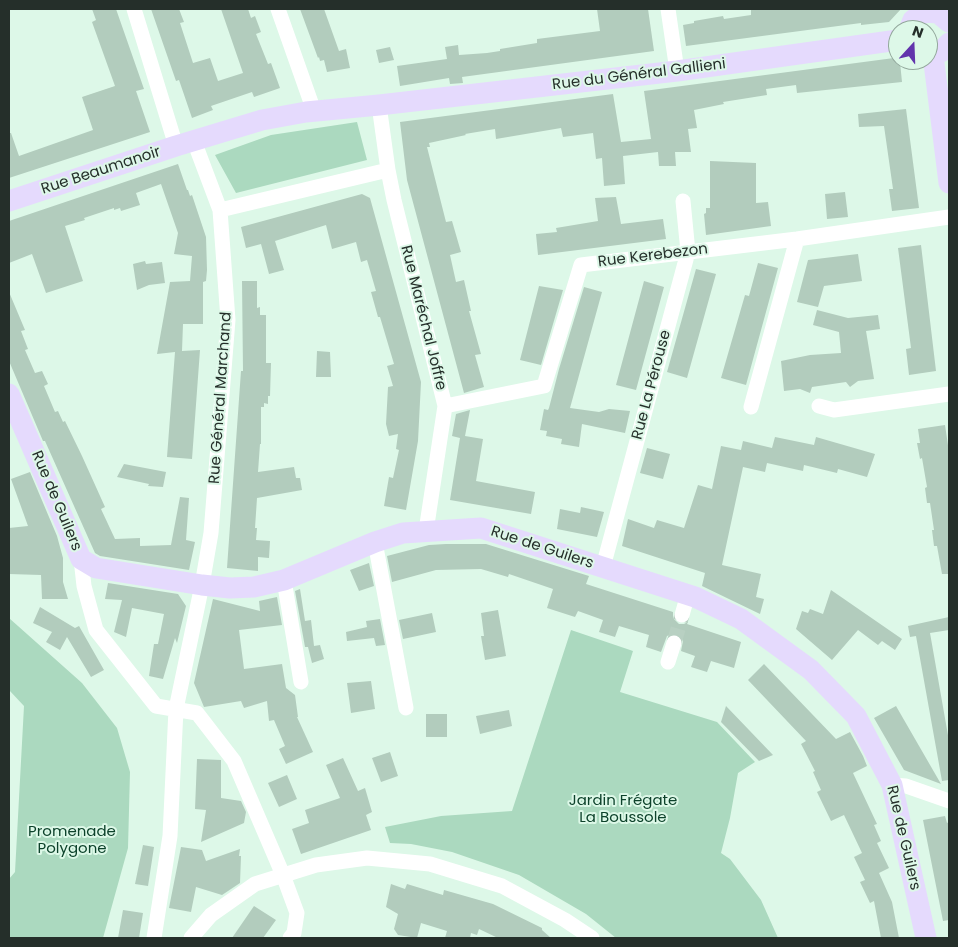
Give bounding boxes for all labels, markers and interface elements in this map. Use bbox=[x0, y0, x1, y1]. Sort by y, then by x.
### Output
north arrow bbox=[888, 20, 938, 70]
text: N bbox=[909, 21, 926, 43]
street label: Rue du Général Gallieni bbox=[551, 55, 727, 95]
street label: Rue Beaumanoir bbox=[39, 143, 163, 199]
street label: Rue Kerebezon bbox=[597, 240, 709, 272]
street label: Rue Maréchal Joffre bbox=[396, 244, 450, 392]
street label: Rue Général Marchand bbox=[206, 311, 236, 485]
street label: Rue La Pérouse bbox=[629, 328, 675, 442]
street label: Rue de Guilers bbox=[27, 448, 85, 554]
street label: Rue de Guilers bbox=[488, 523, 596, 573]
street label: Rue de Guilers bbox=[882, 784, 924, 892]
park label: Jardin Frégate La Boussole bbox=[569, 792, 677, 827]
park label: Promenade Polygone bbox=[28, 823, 116, 858]

